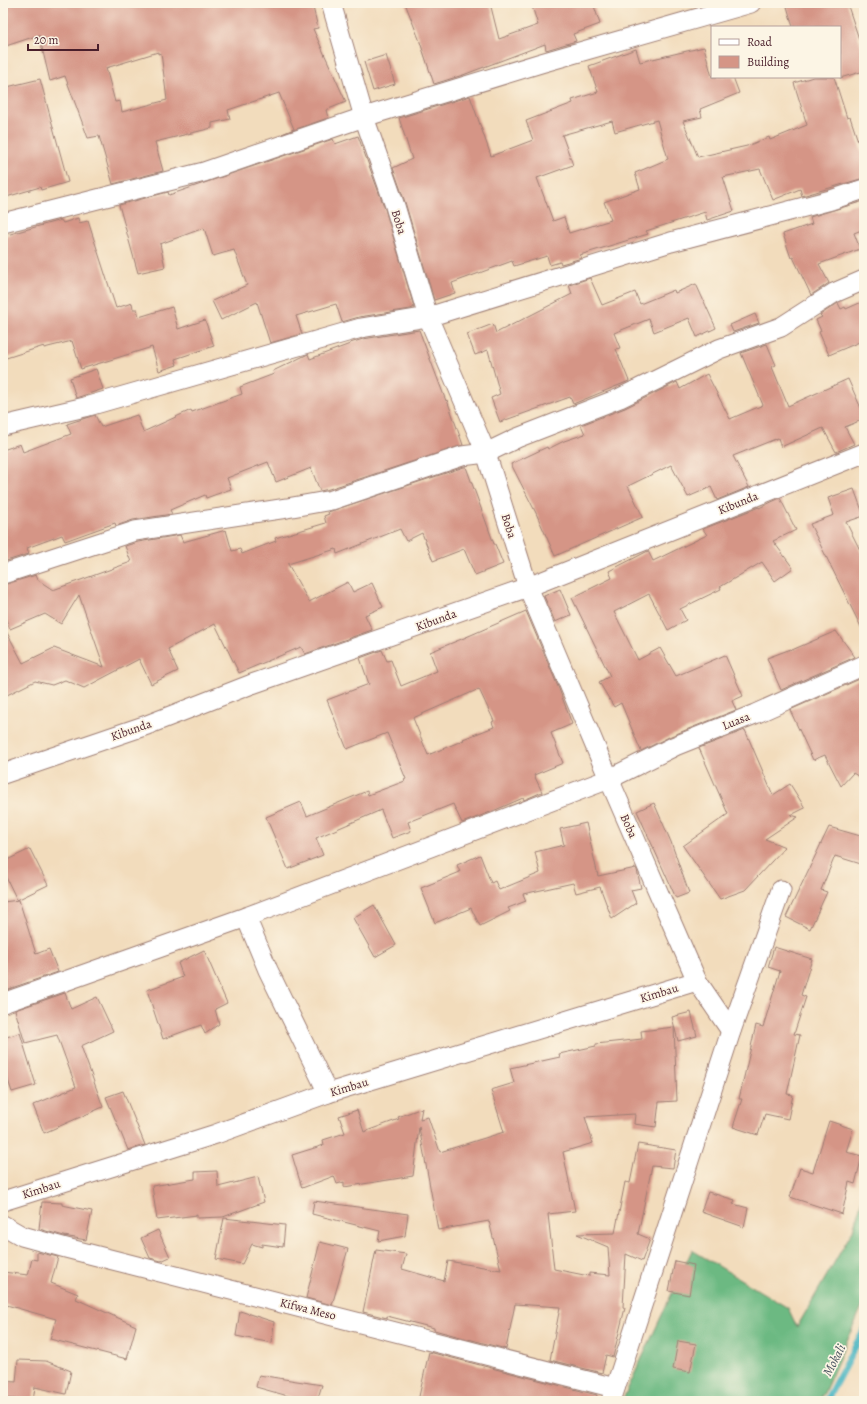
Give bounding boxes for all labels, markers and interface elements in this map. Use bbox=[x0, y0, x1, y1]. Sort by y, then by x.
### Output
scale bar bbox=[28, 26, 98, 52]
legend bbox=[711, 26, 841, 78]
text: 20 m bbox=[34, 32, 58, 48]
text: Road bbox=[747, 34, 773, 50]
text: Building bbox=[747, 54, 789, 70]
street label: Boba bbox=[388, 208, 410, 237]
street label: Kibunda bbox=[715, 488, 761, 518]
street label: Boba bbox=[498, 512, 520, 541]
street label: Kibunda bbox=[413, 605, 459, 635]
street label: Luasa bbox=[720, 708, 753, 734]
street label: Kibunda bbox=[108, 715, 154, 744]
street label: Boba bbox=[617, 811, 641, 841]
street label: Kimbau bbox=[638, 979, 681, 1006]
street label: Kimbau bbox=[328, 1073, 371, 1100]
street label: Kimbau bbox=[20, 1175, 63, 1203]
street label: Kifwa Meso bbox=[278, 1294, 338, 1324]
water label: Mokali bbox=[819, 1341, 850, 1379]

